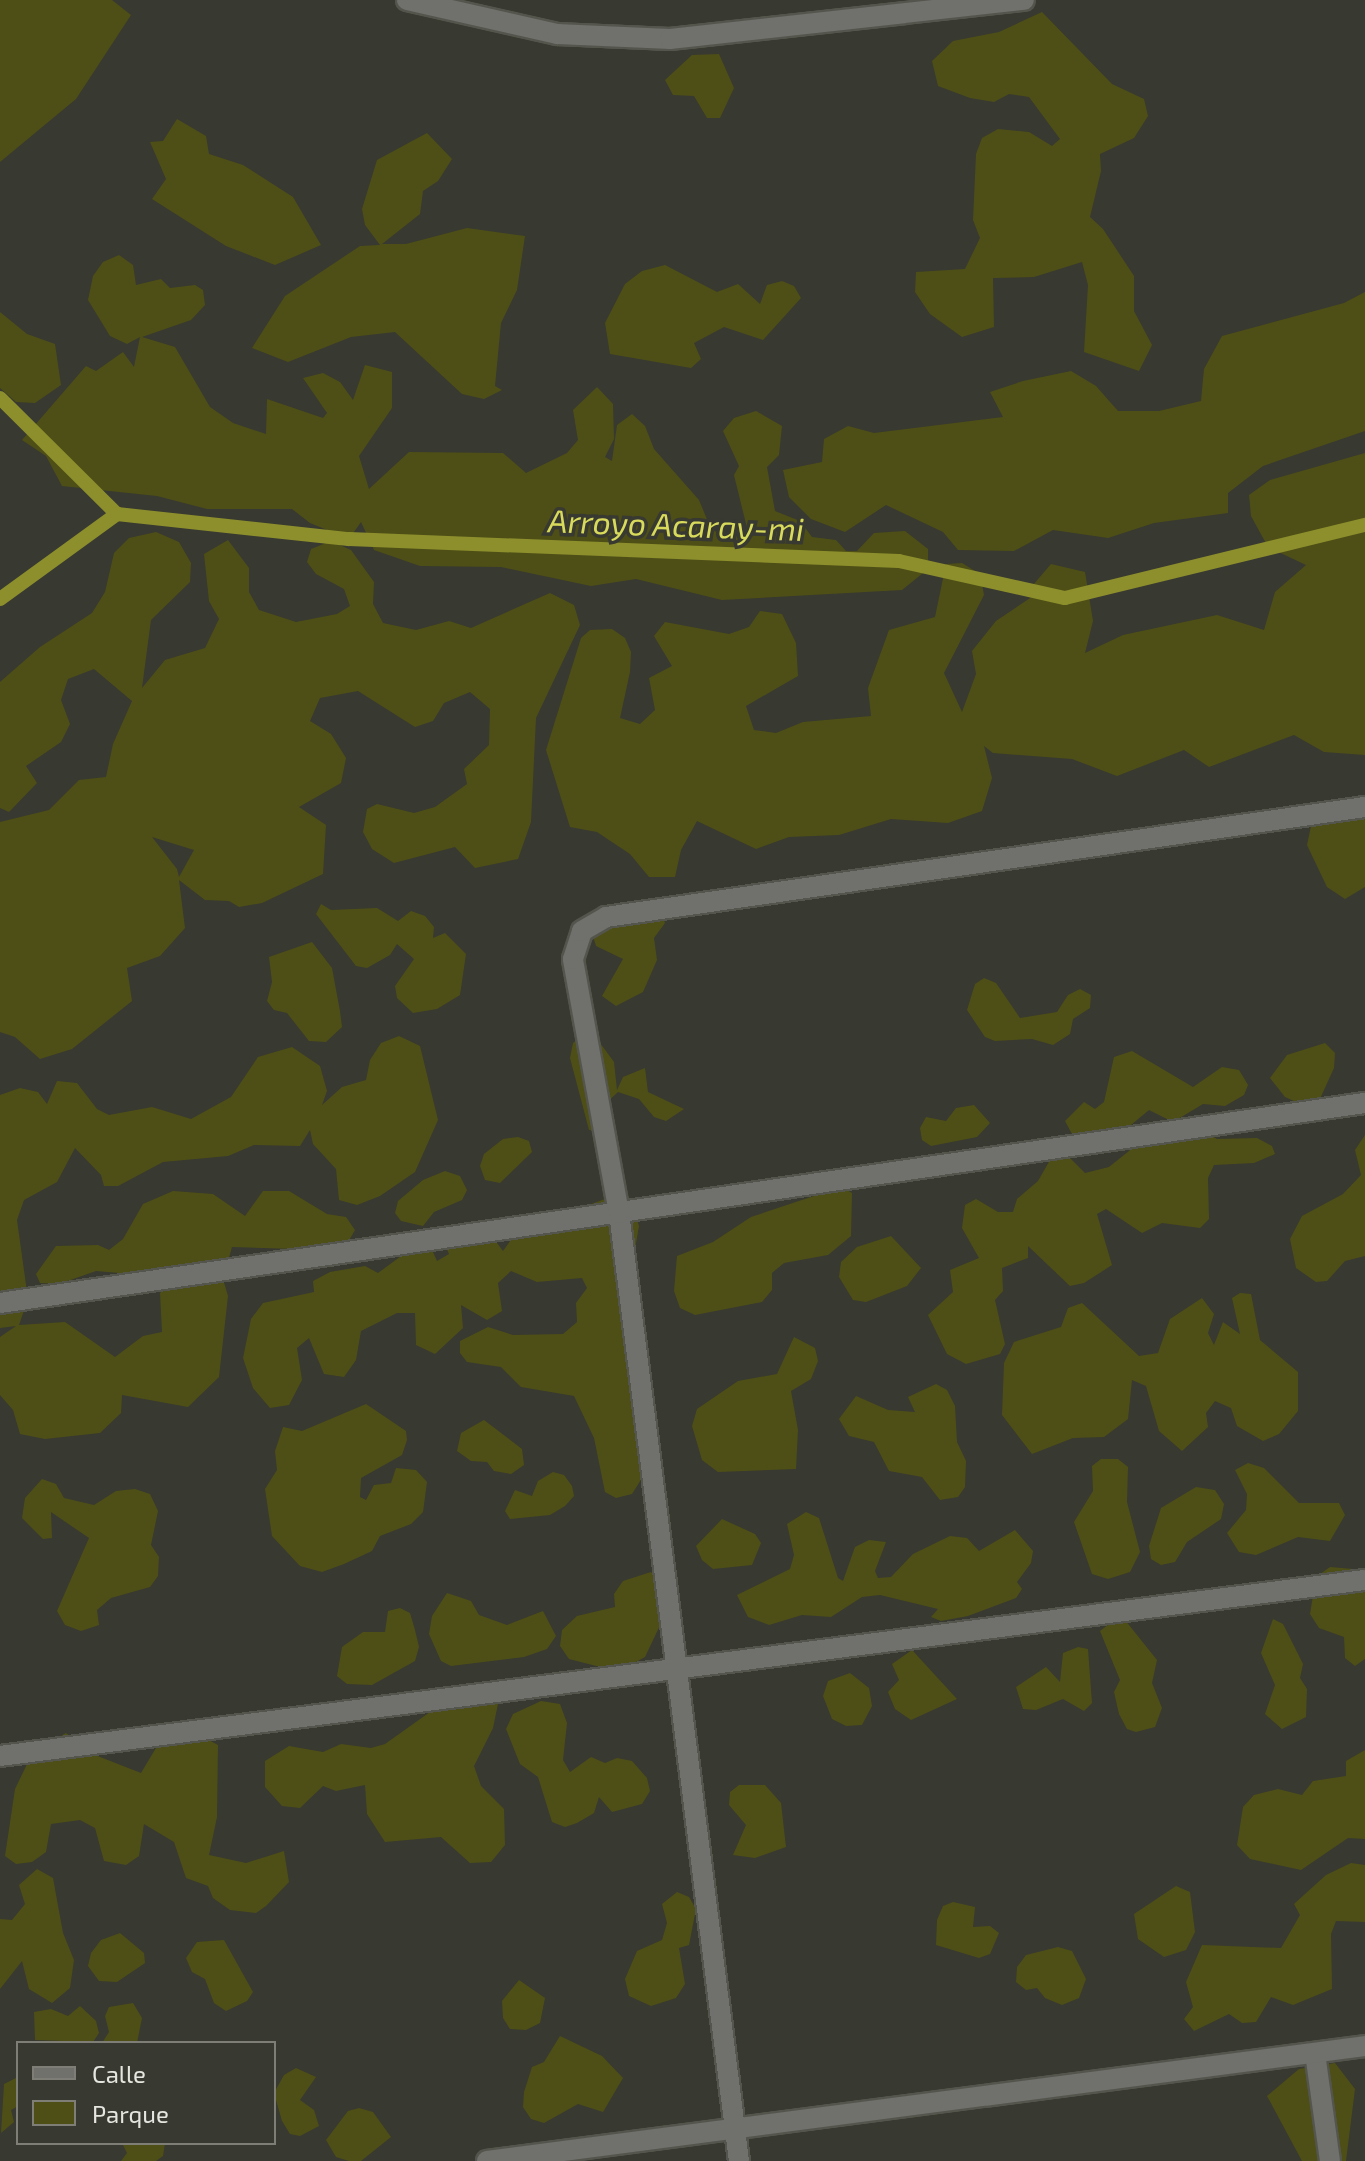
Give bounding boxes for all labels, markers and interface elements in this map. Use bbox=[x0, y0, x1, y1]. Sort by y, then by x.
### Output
water label: Arroyo Acaray-mi bbox=[547, 500, 805, 548]
legend bbox=[16, 2041, 276, 2145]
text: Calle bbox=[92, 2059, 146, 2088]
text: Parque bbox=[92, 2099, 169, 2128]

